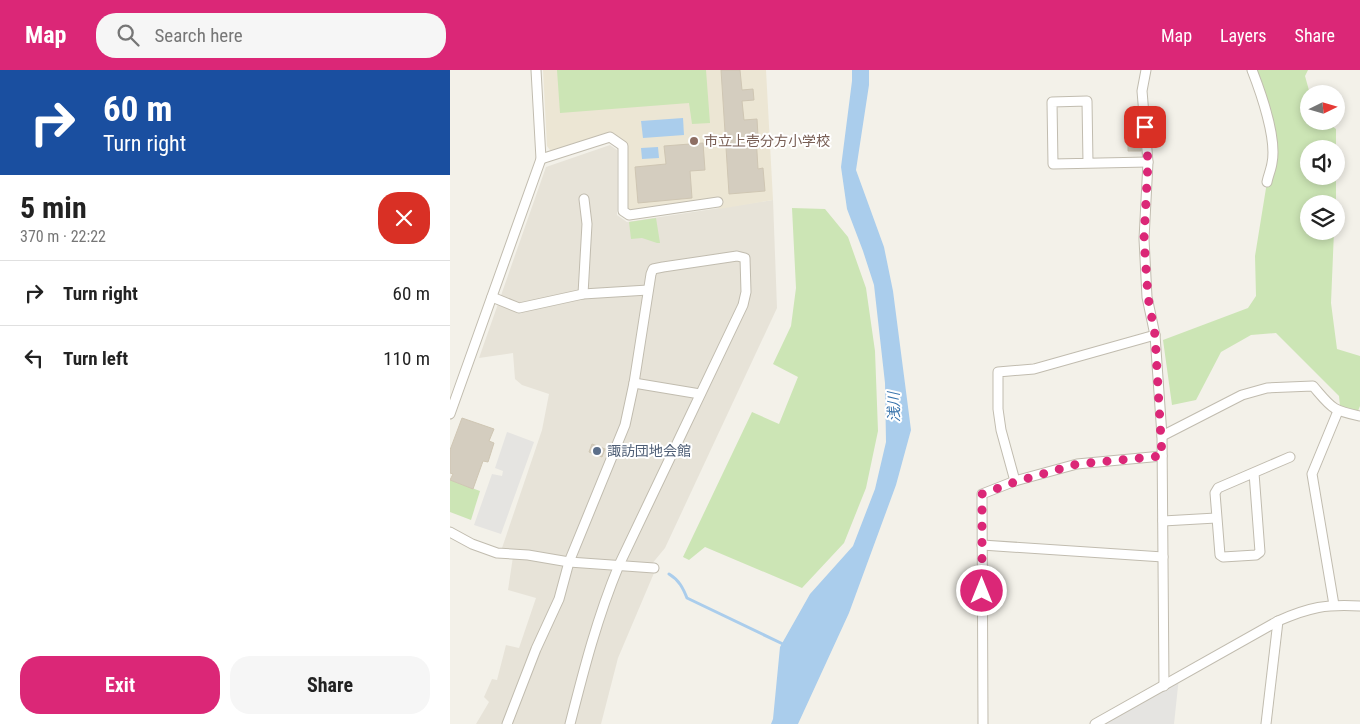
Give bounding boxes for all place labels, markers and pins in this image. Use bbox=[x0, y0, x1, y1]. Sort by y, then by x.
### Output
pin bbox=[1124, 106, 1166, 148]
place label: 市立上壱分方小学校 bbox=[704, 133, 830, 149]
marker: 市立上壱分方小学校 bbox=[688, 135, 700, 147]
place label: 諏訪団地会館 bbox=[607, 443, 691, 459]
marker: 諏訪団地会館 bbox=[591, 445, 603, 457]

